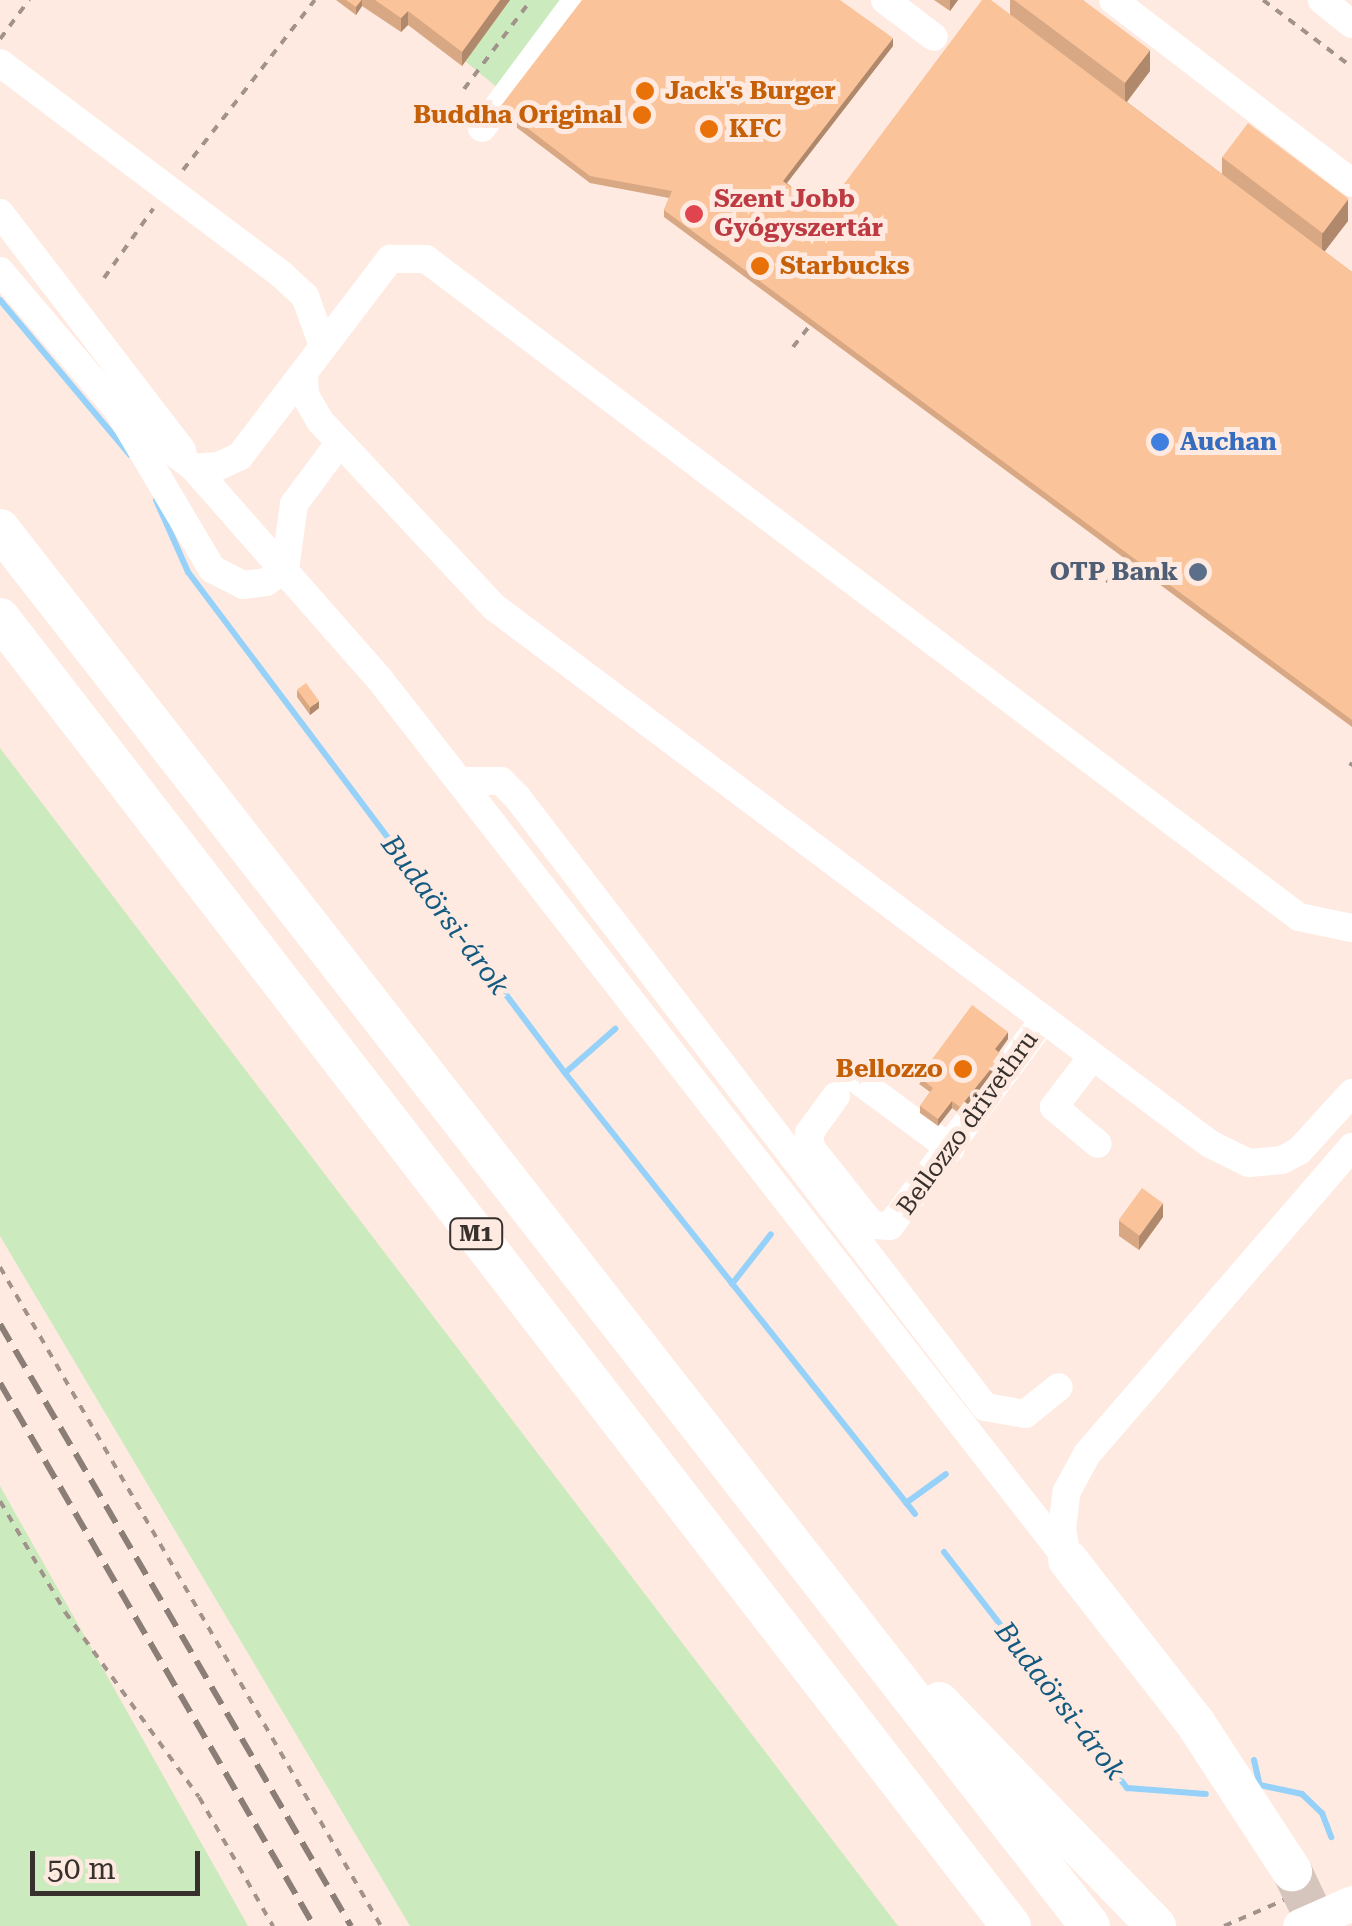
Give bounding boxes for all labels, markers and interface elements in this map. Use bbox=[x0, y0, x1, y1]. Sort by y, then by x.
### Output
place label: Jack's Burger bbox=[665, 76, 836, 106]
marker: Jack's Burger bbox=[634, 80, 656, 102]
place label: Buddha Original bbox=[413, 100, 622, 130]
marker: Buddha Original bbox=[631, 104, 653, 126]
place label: KFC bbox=[729, 114, 781, 144]
marker: KFC bbox=[698, 118, 720, 140]
place label: Szent Jobb Gyógyszertár bbox=[714, 185, 883, 244]
marker: Szent Jobb Gyógyszertár bbox=[683, 203, 705, 225]
place label: Starbucks bbox=[780, 251, 910, 281]
marker: Starbucks bbox=[749, 255, 771, 277]
place label: Auchan bbox=[1180, 427, 1277, 457]
marker: Auchan bbox=[1149, 431, 1171, 453]
place label: OTP Bank bbox=[1050, 557, 1178, 587]
marker: OTP Bank bbox=[1187, 561, 1209, 583]
water label: Budaörsi-árok bbox=[374, 828, 516, 1002]
street label: Bellozzo drivethru bbox=[891, 1025, 1045, 1221]
place label: Bellozzo bbox=[836, 1054, 943, 1084]
marker: Bellozzo bbox=[952, 1058, 974, 1080]
road number: M1 bbox=[448, 1217, 504, 1251]
water label: Budaörsi-árok bbox=[988, 1615, 1132, 1787]
scale bar bbox=[35, 1831, 205, 1893]
text: 50 m bbox=[47, 1851, 116, 1886]

